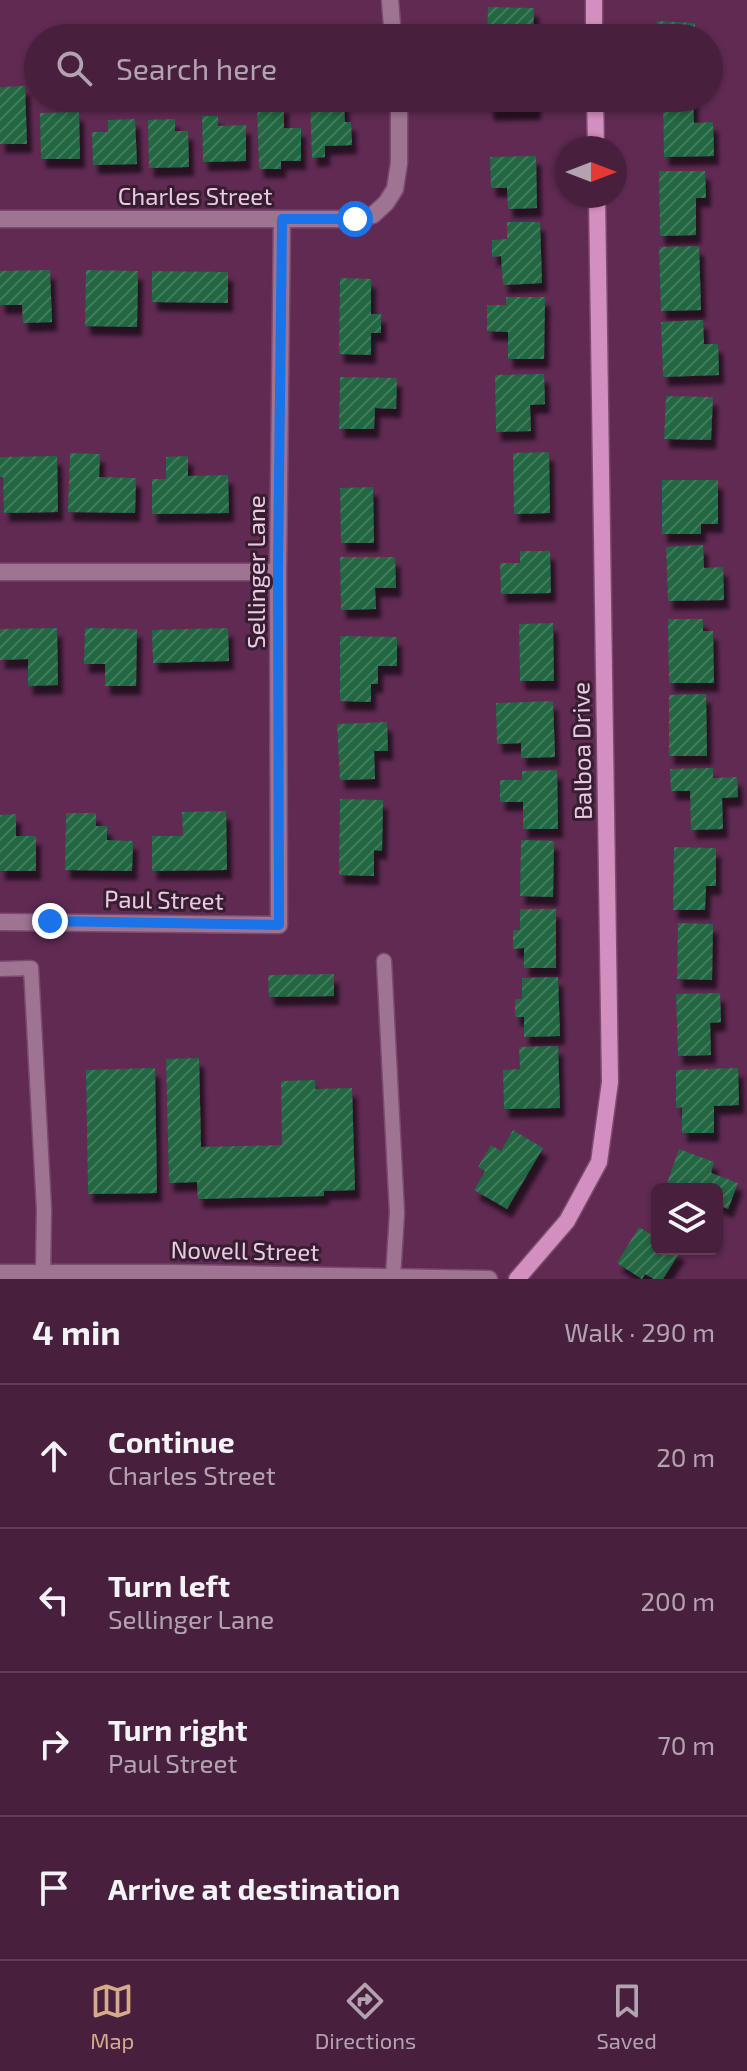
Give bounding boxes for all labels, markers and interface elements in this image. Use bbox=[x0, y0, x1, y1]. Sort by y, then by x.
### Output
search box bbox=[24, 24, 723, 112]
icon: search bbox=[52, 46, 96, 90]
text: Search here bbox=[116, 50, 277, 86]
north arrow bbox=[555, 136, 627, 208]
street label: Charles Street bbox=[118, 181, 272, 210]
route start bbox=[337, 201, 373, 237]
street label: Sellinger Lane bbox=[241, 495, 270, 649]
street label: Balboa Drive bbox=[565, 682, 597, 820]
street label: Paul Street bbox=[104, 883, 224, 915]
route end bbox=[32, 903, 68, 939]
map controls bbox=[651, 1183, 723, 1255]
button: layers bbox=[651, 1183, 723, 1255]
street label: Nowell Street bbox=[170, 1234, 320, 1266]
text: 4 min bbox=[32, 1311, 121, 1352]
text: Walk · 290 m bbox=[564, 1316, 715, 1347]
text: Continue bbox=[108, 1423, 235, 1459]
icon: ahead bbox=[32, 1434, 76, 1478]
text: 20 m bbox=[656, 1441, 715, 1472]
text: Charles Street bbox=[108, 1459, 276, 1490]
text: Turn left bbox=[108, 1567, 230, 1603]
icon: left bbox=[32, 1578, 76, 1622]
text: 200 m bbox=[640, 1585, 715, 1616]
text: Sellinger Lane bbox=[108, 1603, 274, 1634]
text: Turn right bbox=[108, 1711, 248, 1747]
icon: right bbox=[32, 1722, 76, 1766]
text: 70 m bbox=[657, 1729, 715, 1760]
text: Paul Street bbox=[108, 1747, 237, 1778]
icon: arrive bbox=[32, 1866, 76, 1910]
text: Arrive at destination bbox=[108, 1870, 400, 1906]
tab: Map bbox=[90, 1979, 134, 2053]
tab: Directions bbox=[315, 1979, 416, 2053]
tab: Saved bbox=[596, 1979, 657, 2053]

